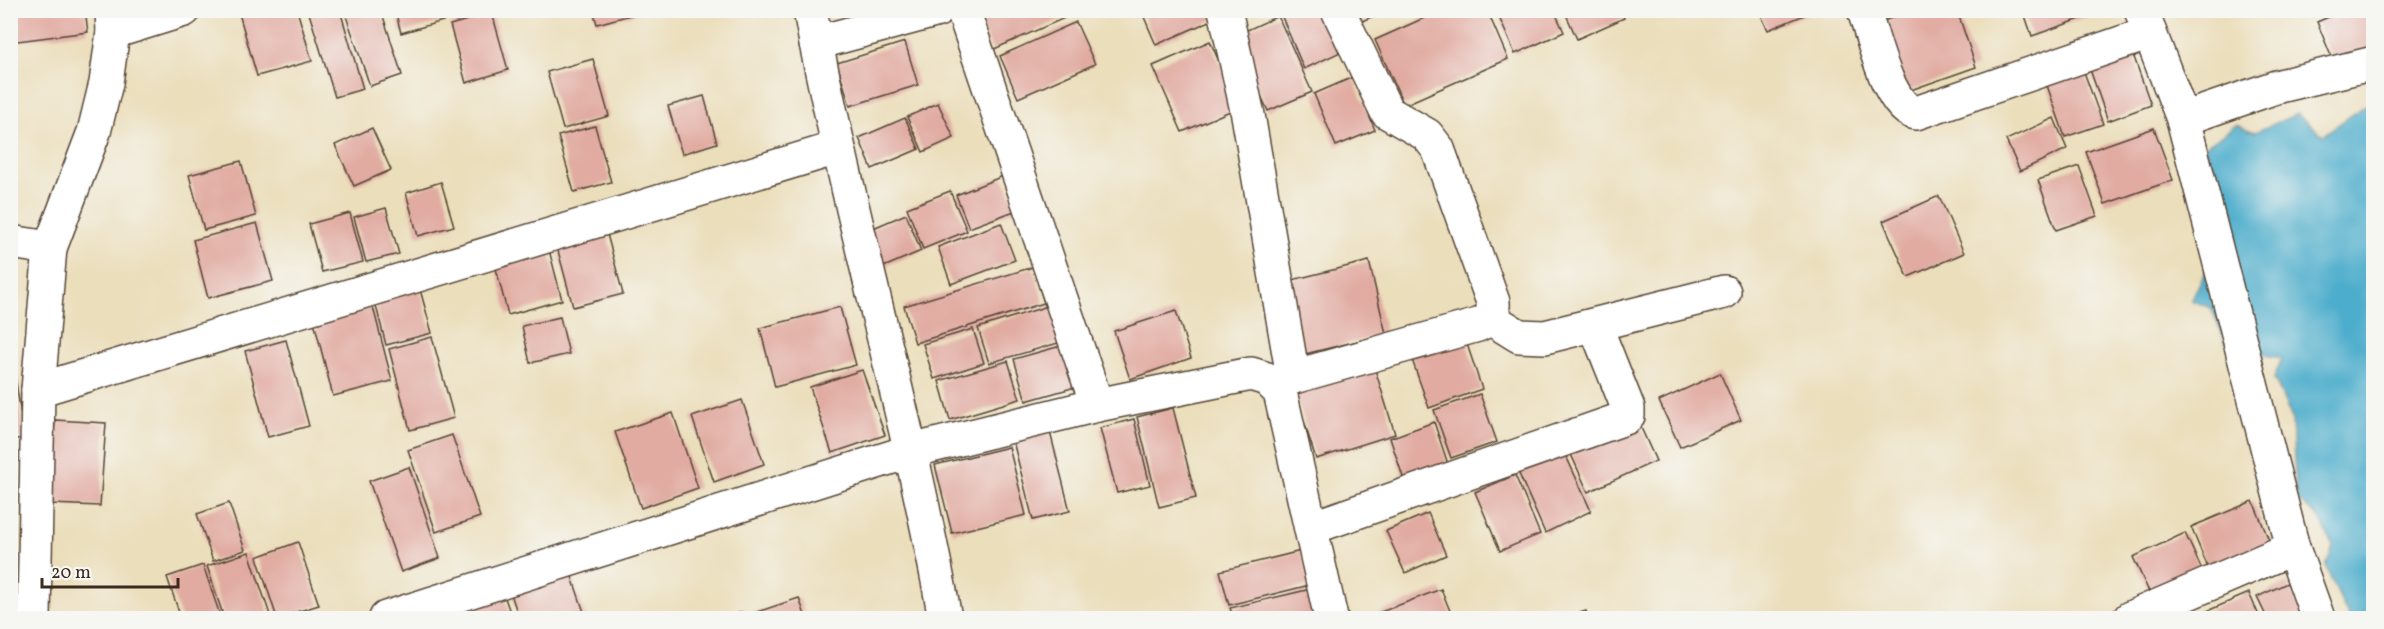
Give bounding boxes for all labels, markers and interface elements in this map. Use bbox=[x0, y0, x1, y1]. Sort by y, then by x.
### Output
scale bar bbox=[42, 551, 178, 589]
text: 20 m bbox=[51, 561, 91, 586]

